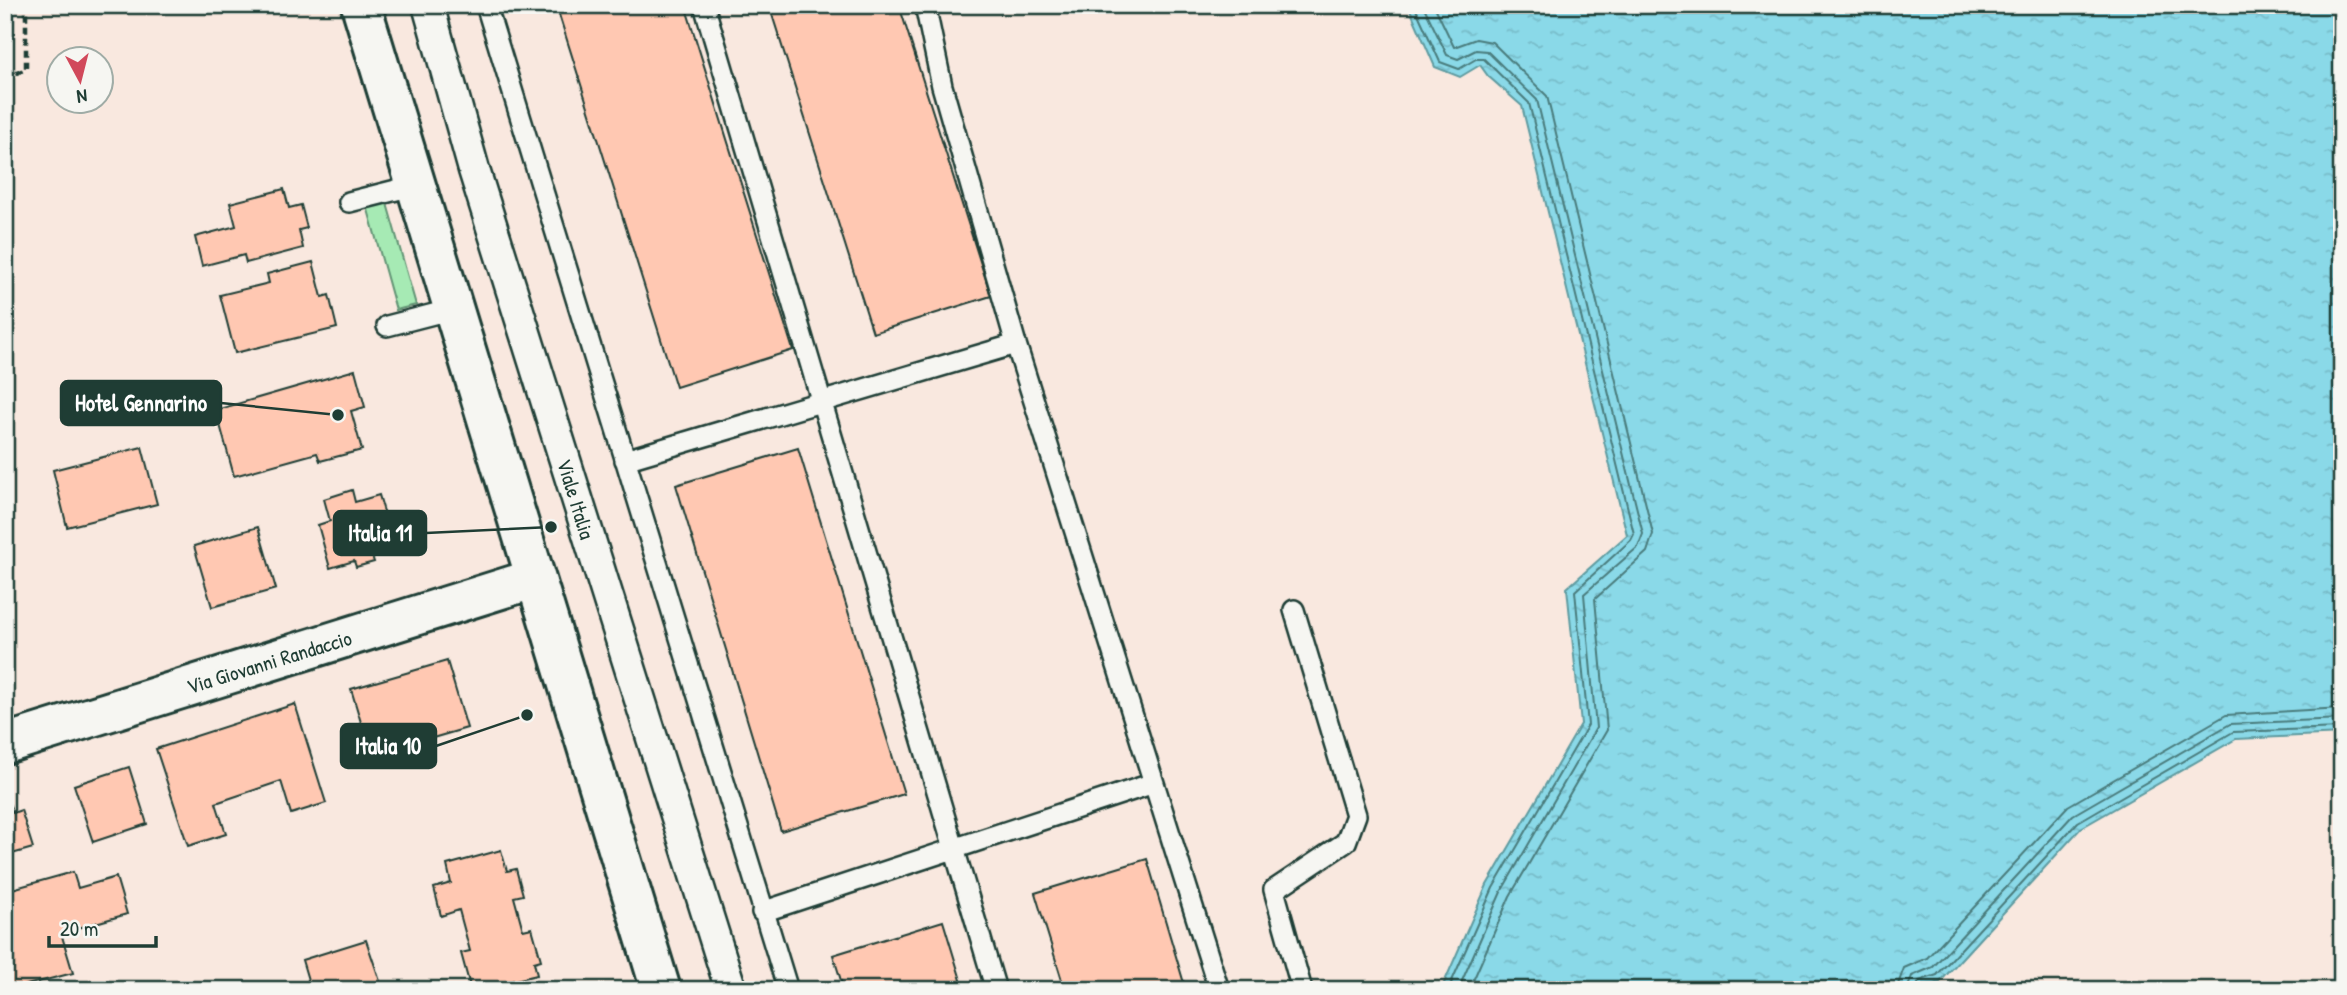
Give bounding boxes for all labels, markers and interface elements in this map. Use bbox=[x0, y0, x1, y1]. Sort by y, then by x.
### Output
north arrow bbox=[46, 46, 116, 116]
text: N bbox=[75, 83, 89, 110]
callout: Hotel Gennarino bbox=[61, 381, 221, 425]
text: Hotel Gennarino bbox=[75, 387, 208, 418]
street label: Viale Italia bbox=[550, 455, 602, 543]
callout: Italia 11 bbox=[334, 511, 426, 555]
text: Italia 11 bbox=[348, 517, 412, 548]
street label: Via Giovanni Randaccio bbox=[183, 623, 355, 701]
callout: Italia 10 bbox=[341, 724, 436, 768]
text: Italia 10 bbox=[355, 730, 421, 761]
scale bar bbox=[49, 904, 156, 948]
text: 20 m bbox=[60, 914, 98, 943]

